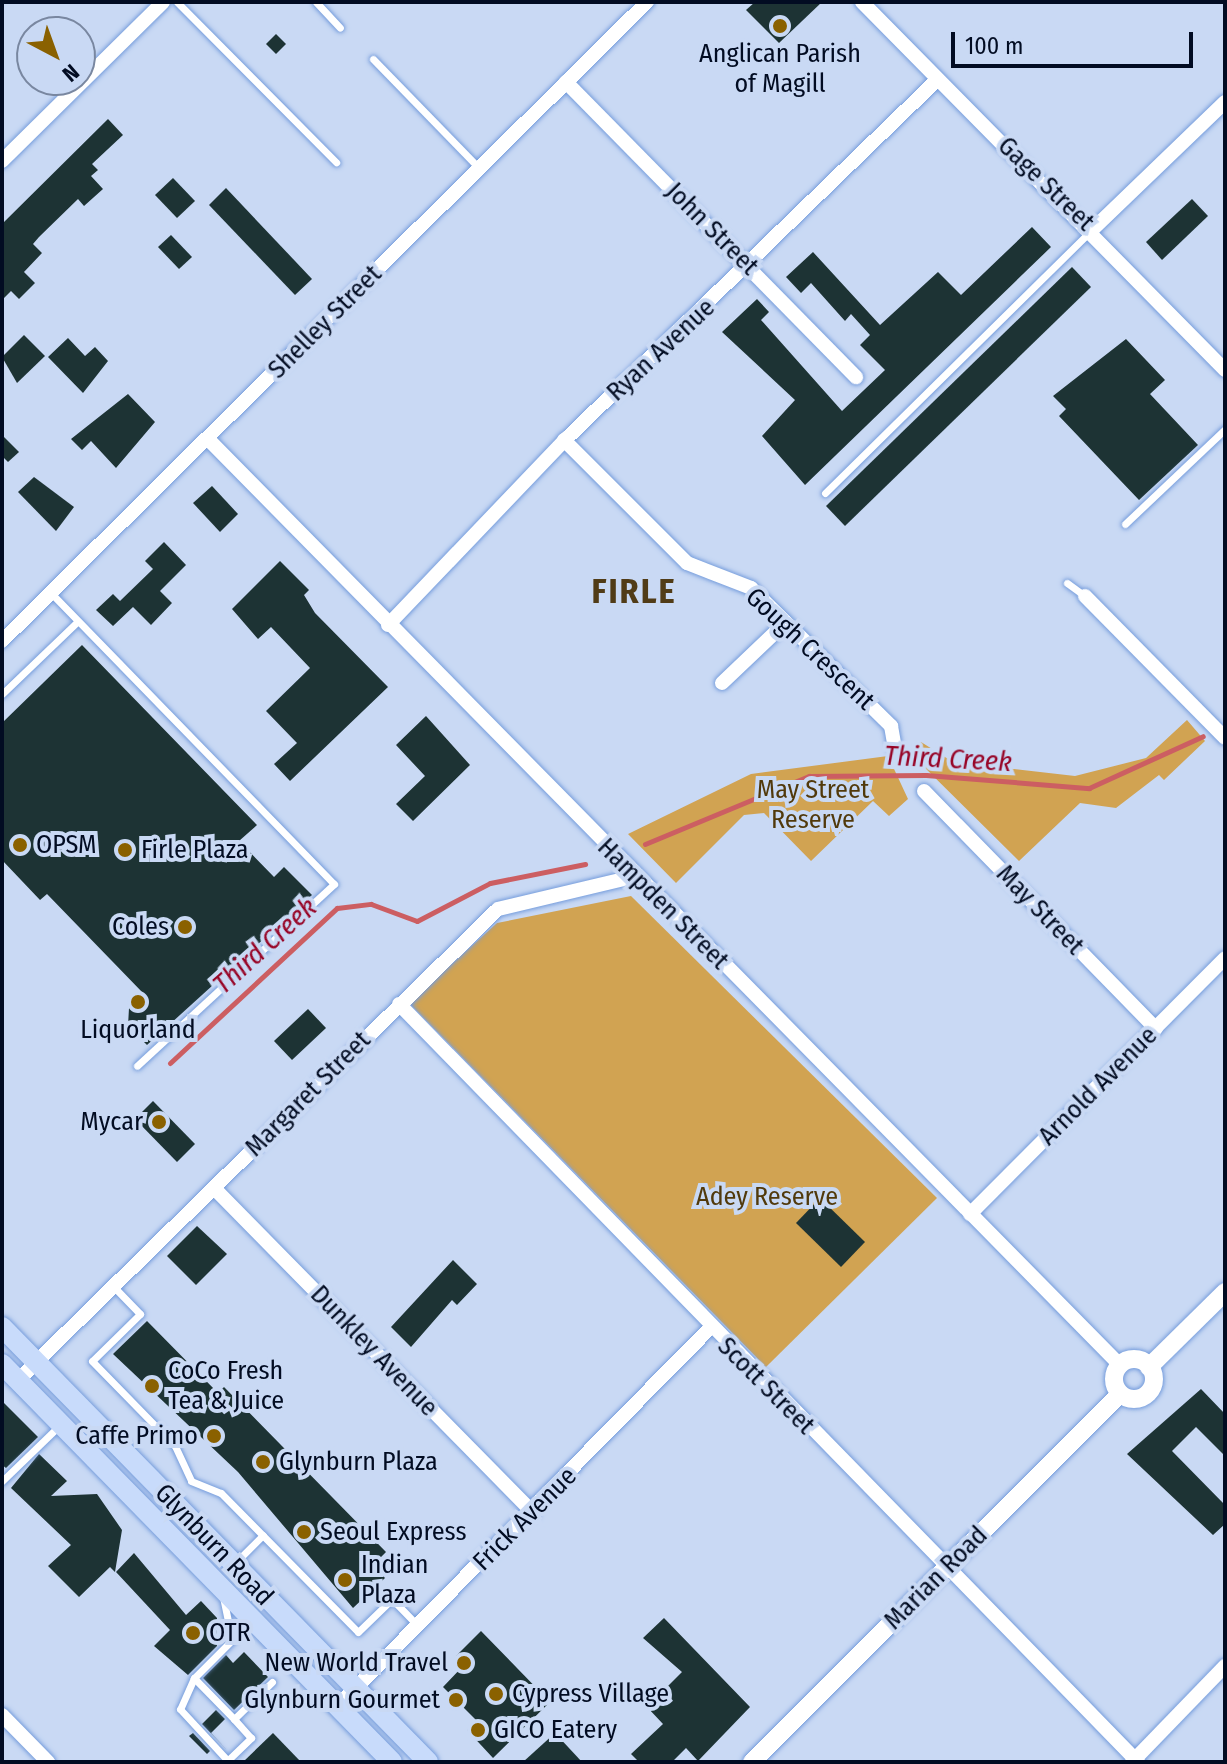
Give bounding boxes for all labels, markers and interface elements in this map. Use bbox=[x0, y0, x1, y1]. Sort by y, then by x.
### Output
north arrow bbox=[16, 16, 96, 96]
scale bar bbox=[955, 16, 1197, 66]
marker: Anglican Parish of Magill bbox=[771, 17, 789, 35]
text: 100 m bbox=[965, 32, 1023, 60]
place label: Anglican Parish of Magill bbox=[699, 38, 861, 100]
text: N bbox=[57, 58, 85, 87]
street label: Gage Street bbox=[991, 130, 1101, 238]
street label: John Street bbox=[659, 176, 765, 282]
street label: Shelley Street bbox=[262, 259, 388, 385]
street label: Ryan Avenue bbox=[601, 292, 721, 408]
district label: FIRLE bbox=[591, 572, 677, 612]
street label: Gough Crescent bbox=[739, 581, 881, 717]
water label: Third Creek bbox=[883, 739, 1013, 779]
park label: May Street Reserve bbox=[757, 774, 869, 836]
place label: OPSM bbox=[36, 829, 97, 861]
street label: Hampden Street bbox=[591, 832, 735, 976]
place label: Firle Plaza bbox=[141, 834, 248, 866]
marker: OPSM bbox=[11, 836, 29, 854]
marker: Firle Plaza bbox=[116, 841, 134, 859]
street label: May Street bbox=[990, 859, 1090, 961]
water label: Third Creek bbox=[206, 891, 324, 1001]
place label: Coles bbox=[112, 911, 169, 943]
marker: Coles bbox=[176, 918, 194, 936]
marker: Liquorland bbox=[129, 993, 147, 1011]
place label: Liquorland bbox=[80, 1014, 196, 1046]
street label: Arnold Avenue bbox=[1032, 1020, 1164, 1152]
street label: Margaret Street bbox=[239, 1025, 377, 1163]
place label: Mycar bbox=[80, 1106, 143, 1138]
marker: Mycar bbox=[150, 1113, 168, 1131]
park label: Adey Reserve bbox=[696, 1181, 838, 1213]
street label: Dunkley Avenue bbox=[304, 1279, 444, 1423]
street label: Scott Street bbox=[711, 1331, 821, 1441]
place label: CoCo Fresh Tea & Juice bbox=[168, 1355, 284, 1416]
marker: CoCo Fresh Tea & Juice bbox=[143, 1377, 161, 1395]
place label: Caffe Primo bbox=[75, 1420, 198, 1452]
marker: Caffe Primo bbox=[205, 1427, 223, 1445]
place label: Glynburn Plaza bbox=[279, 1446, 438, 1478]
marker: Glynburn Plaza bbox=[254, 1453, 272, 1471]
street label: Frick Avenue bbox=[467, 1461, 583, 1577]
street label: Glynburn Road bbox=[148, 1478, 280, 1612]
place label: Seoul Express bbox=[320, 1516, 467, 1548]
street label: Marian Road bbox=[878, 1520, 994, 1636]
marker: Seoul Express bbox=[295, 1523, 313, 1541]
place label: Indian Plaza bbox=[361, 1549, 428, 1610]
marker: Indian Plaza bbox=[336, 1571, 354, 1589]
place label: OTR bbox=[209, 1617, 251, 1649]
marker: OTR bbox=[184, 1624, 202, 1642]
place label: New World Travel bbox=[264, 1647, 448, 1679]
marker: New World Travel bbox=[455, 1654, 473, 1672]
place label: Cypress Village bbox=[512, 1678, 669, 1710]
place label: Glynburn Gourmet bbox=[244, 1684, 440, 1716]
marker: Cypress Village bbox=[487, 1685, 505, 1703]
marker: Glynburn Gourmet bbox=[447, 1691, 465, 1709]
place label: GICO Eatery bbox=[494, 1714, 617, 1746]
marker: GICO Eatery bbox=[469, 1721, 487, 1739]

